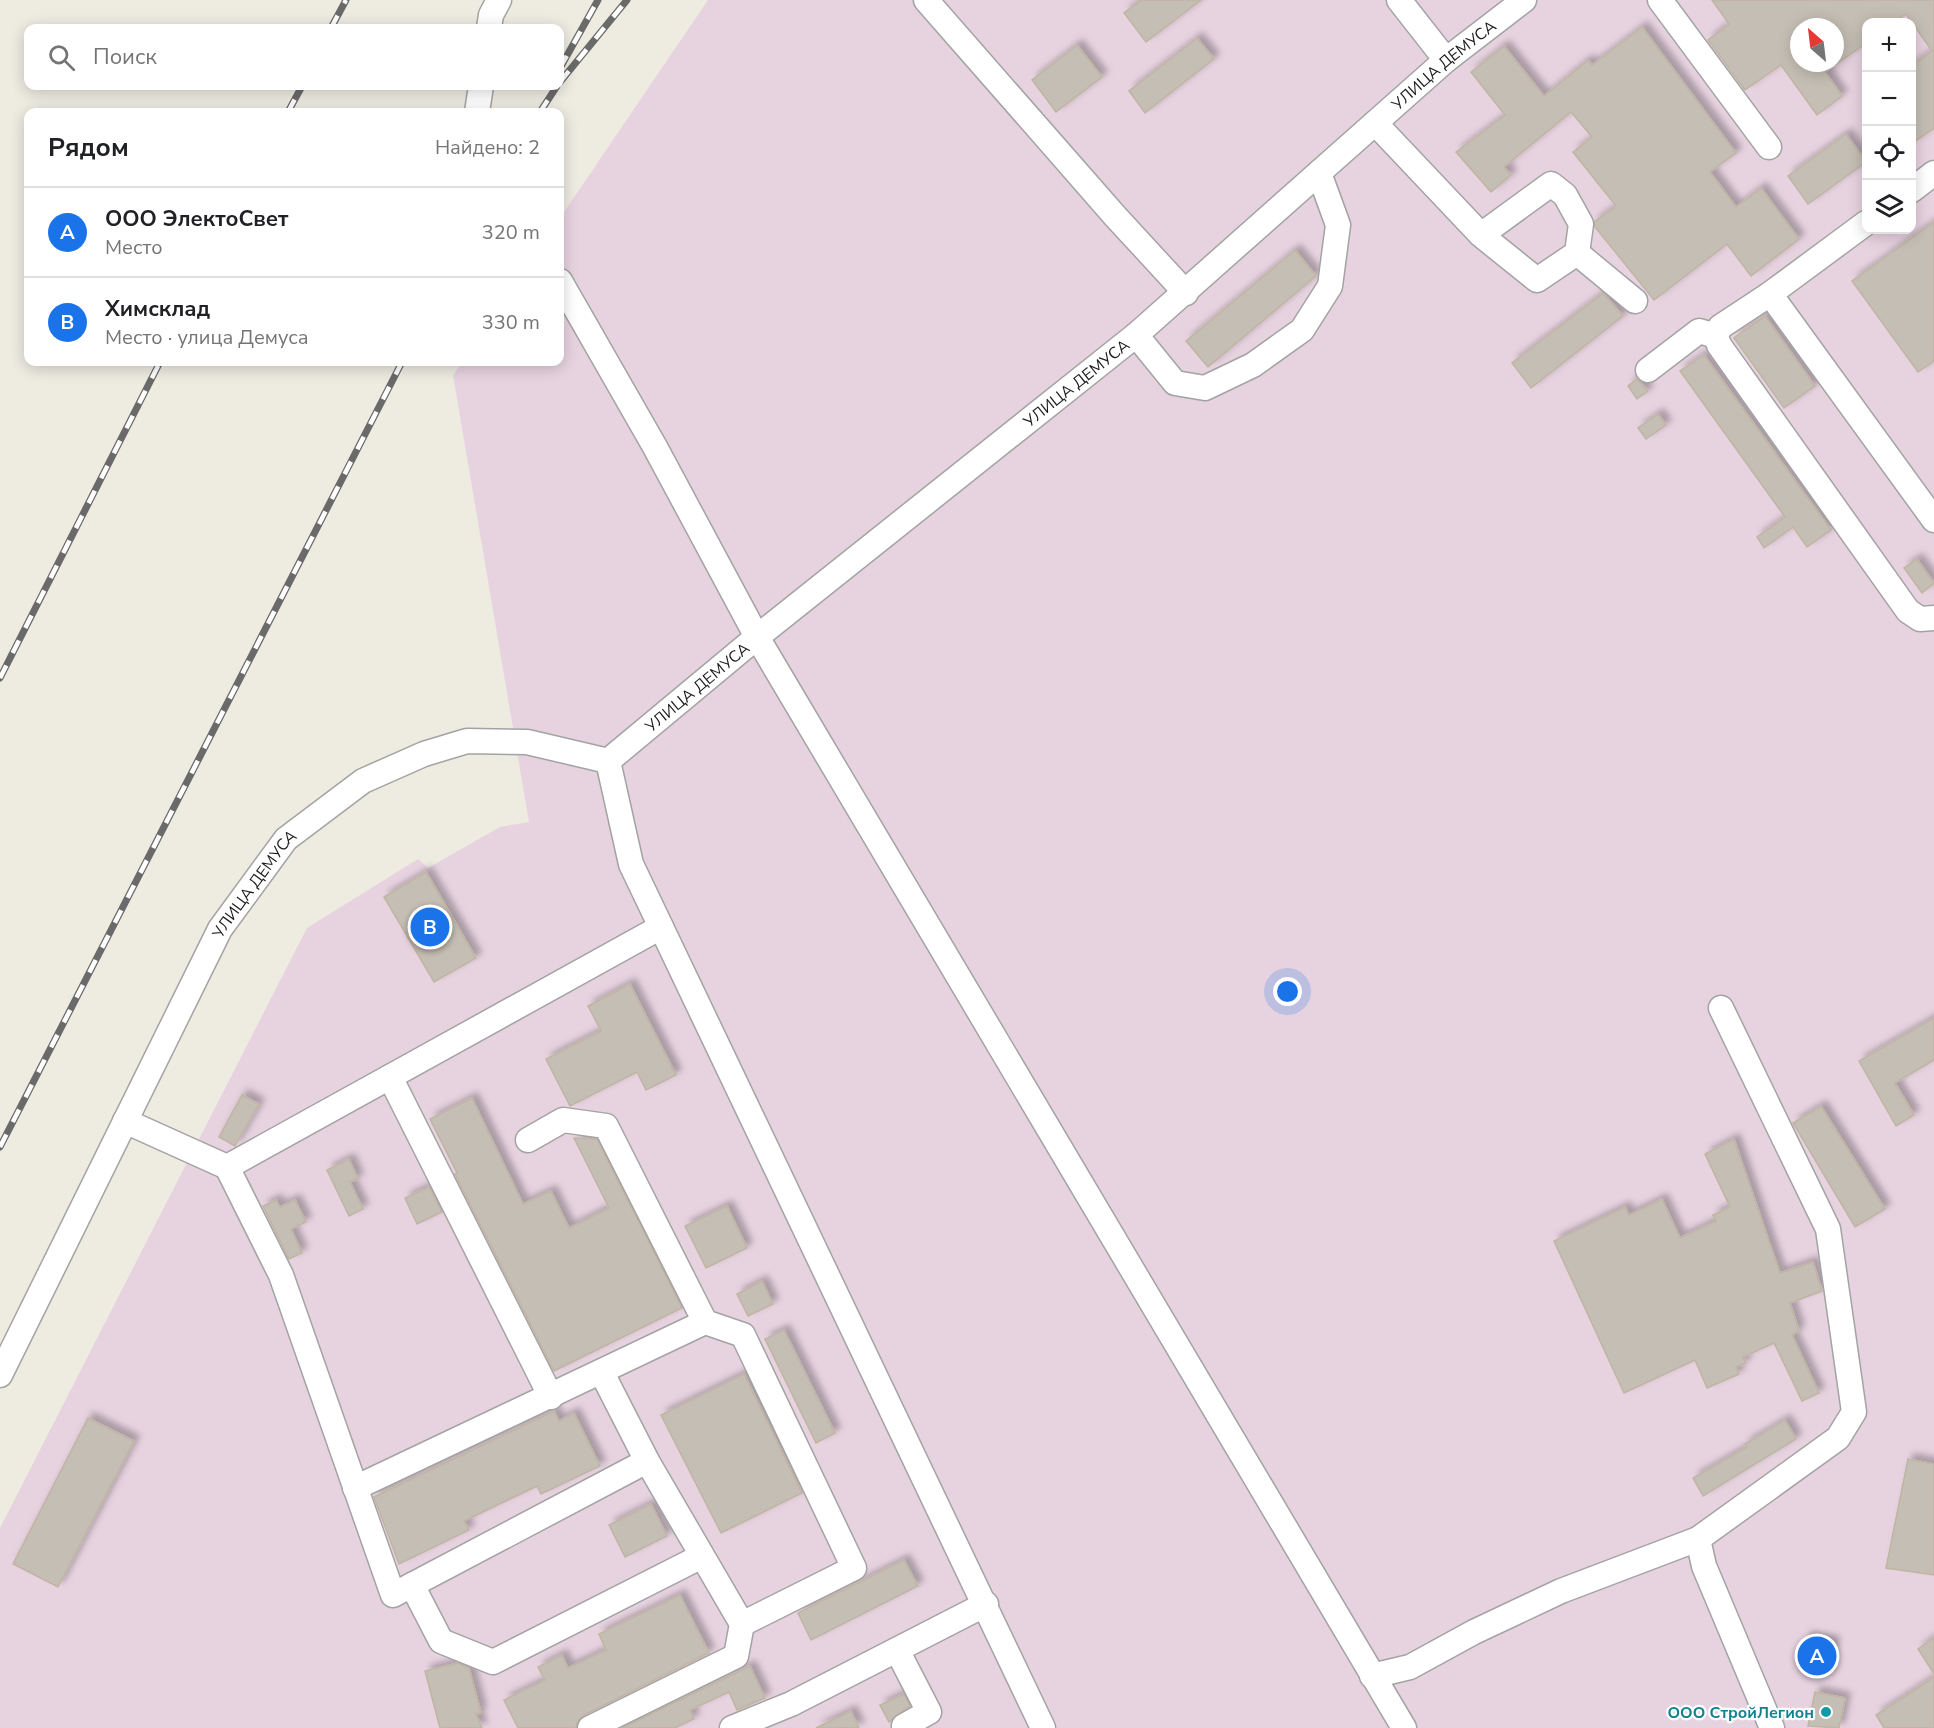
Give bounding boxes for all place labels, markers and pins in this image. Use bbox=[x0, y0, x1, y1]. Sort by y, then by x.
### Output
pin: B bbox=[410, 904, 450, 950]
pin: A bbox=[1798, 1634, 1836, 1678]
place label: ООО СтройЛегион bbox=[1668, 1702, 1814, 1724]
marker: ООО СтройЛегион bbox=[1819, 1705, 1833, 1719]

